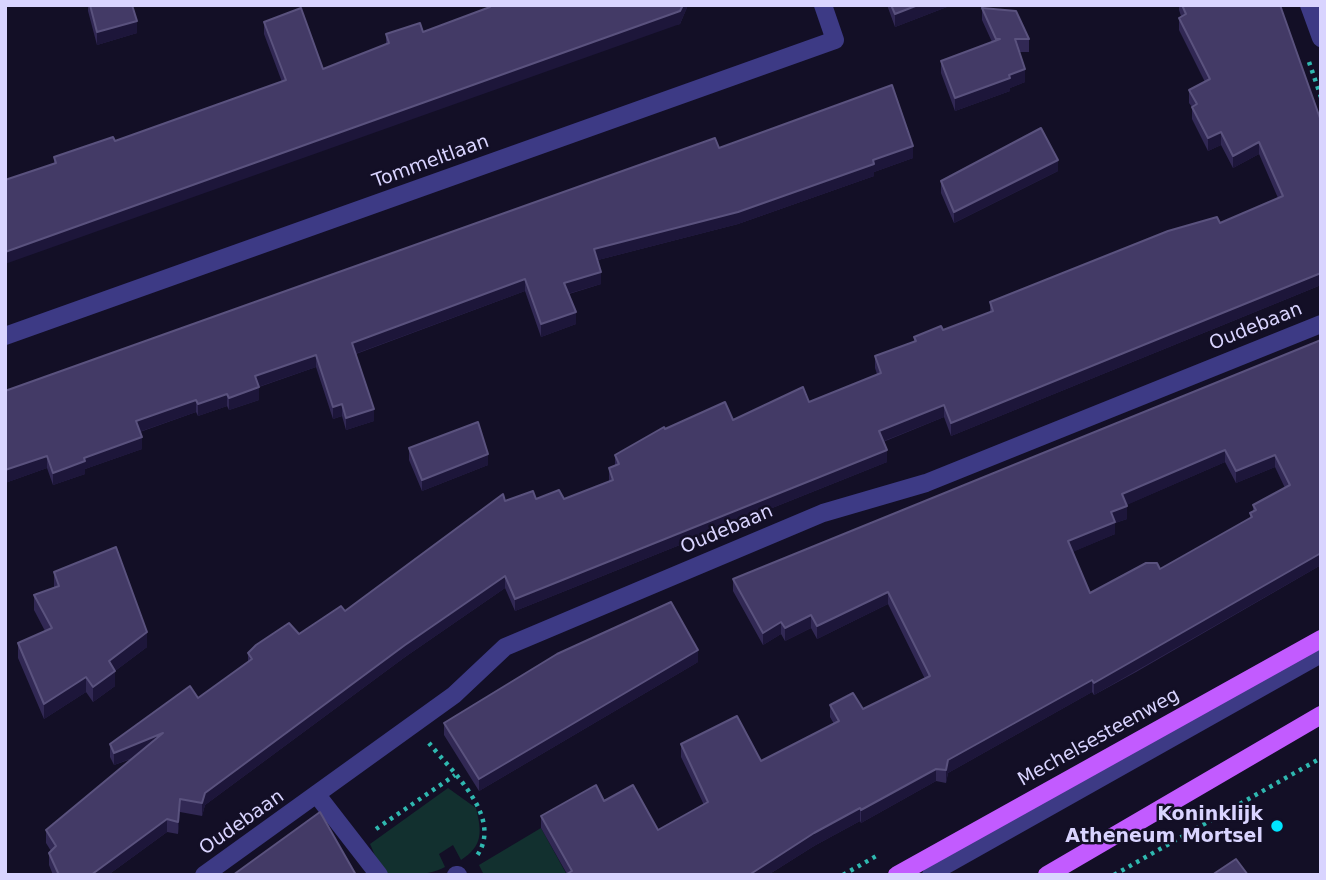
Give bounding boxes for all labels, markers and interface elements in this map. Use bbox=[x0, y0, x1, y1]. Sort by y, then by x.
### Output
street label: Tommeltlaan bbox=[370, 130, 492, 194]
street label: Oudebaan bbox=[1206, 298, 1306, 356]
street label: Oudebaan bbox=[677, 500, 777, 560]
street label: Mechelsesteenweg bbox=[1014, 684, 1184, 792]
street label: Oudebaan bbox=[195, 786, 289, 860]
place label: Koninklijk Atheneum Mortsel bbox=[1065, 804, 1263, 848]
marker: Koninklijk Atheneum Mortsel bbox=[1269, 818, 1285, 834]

